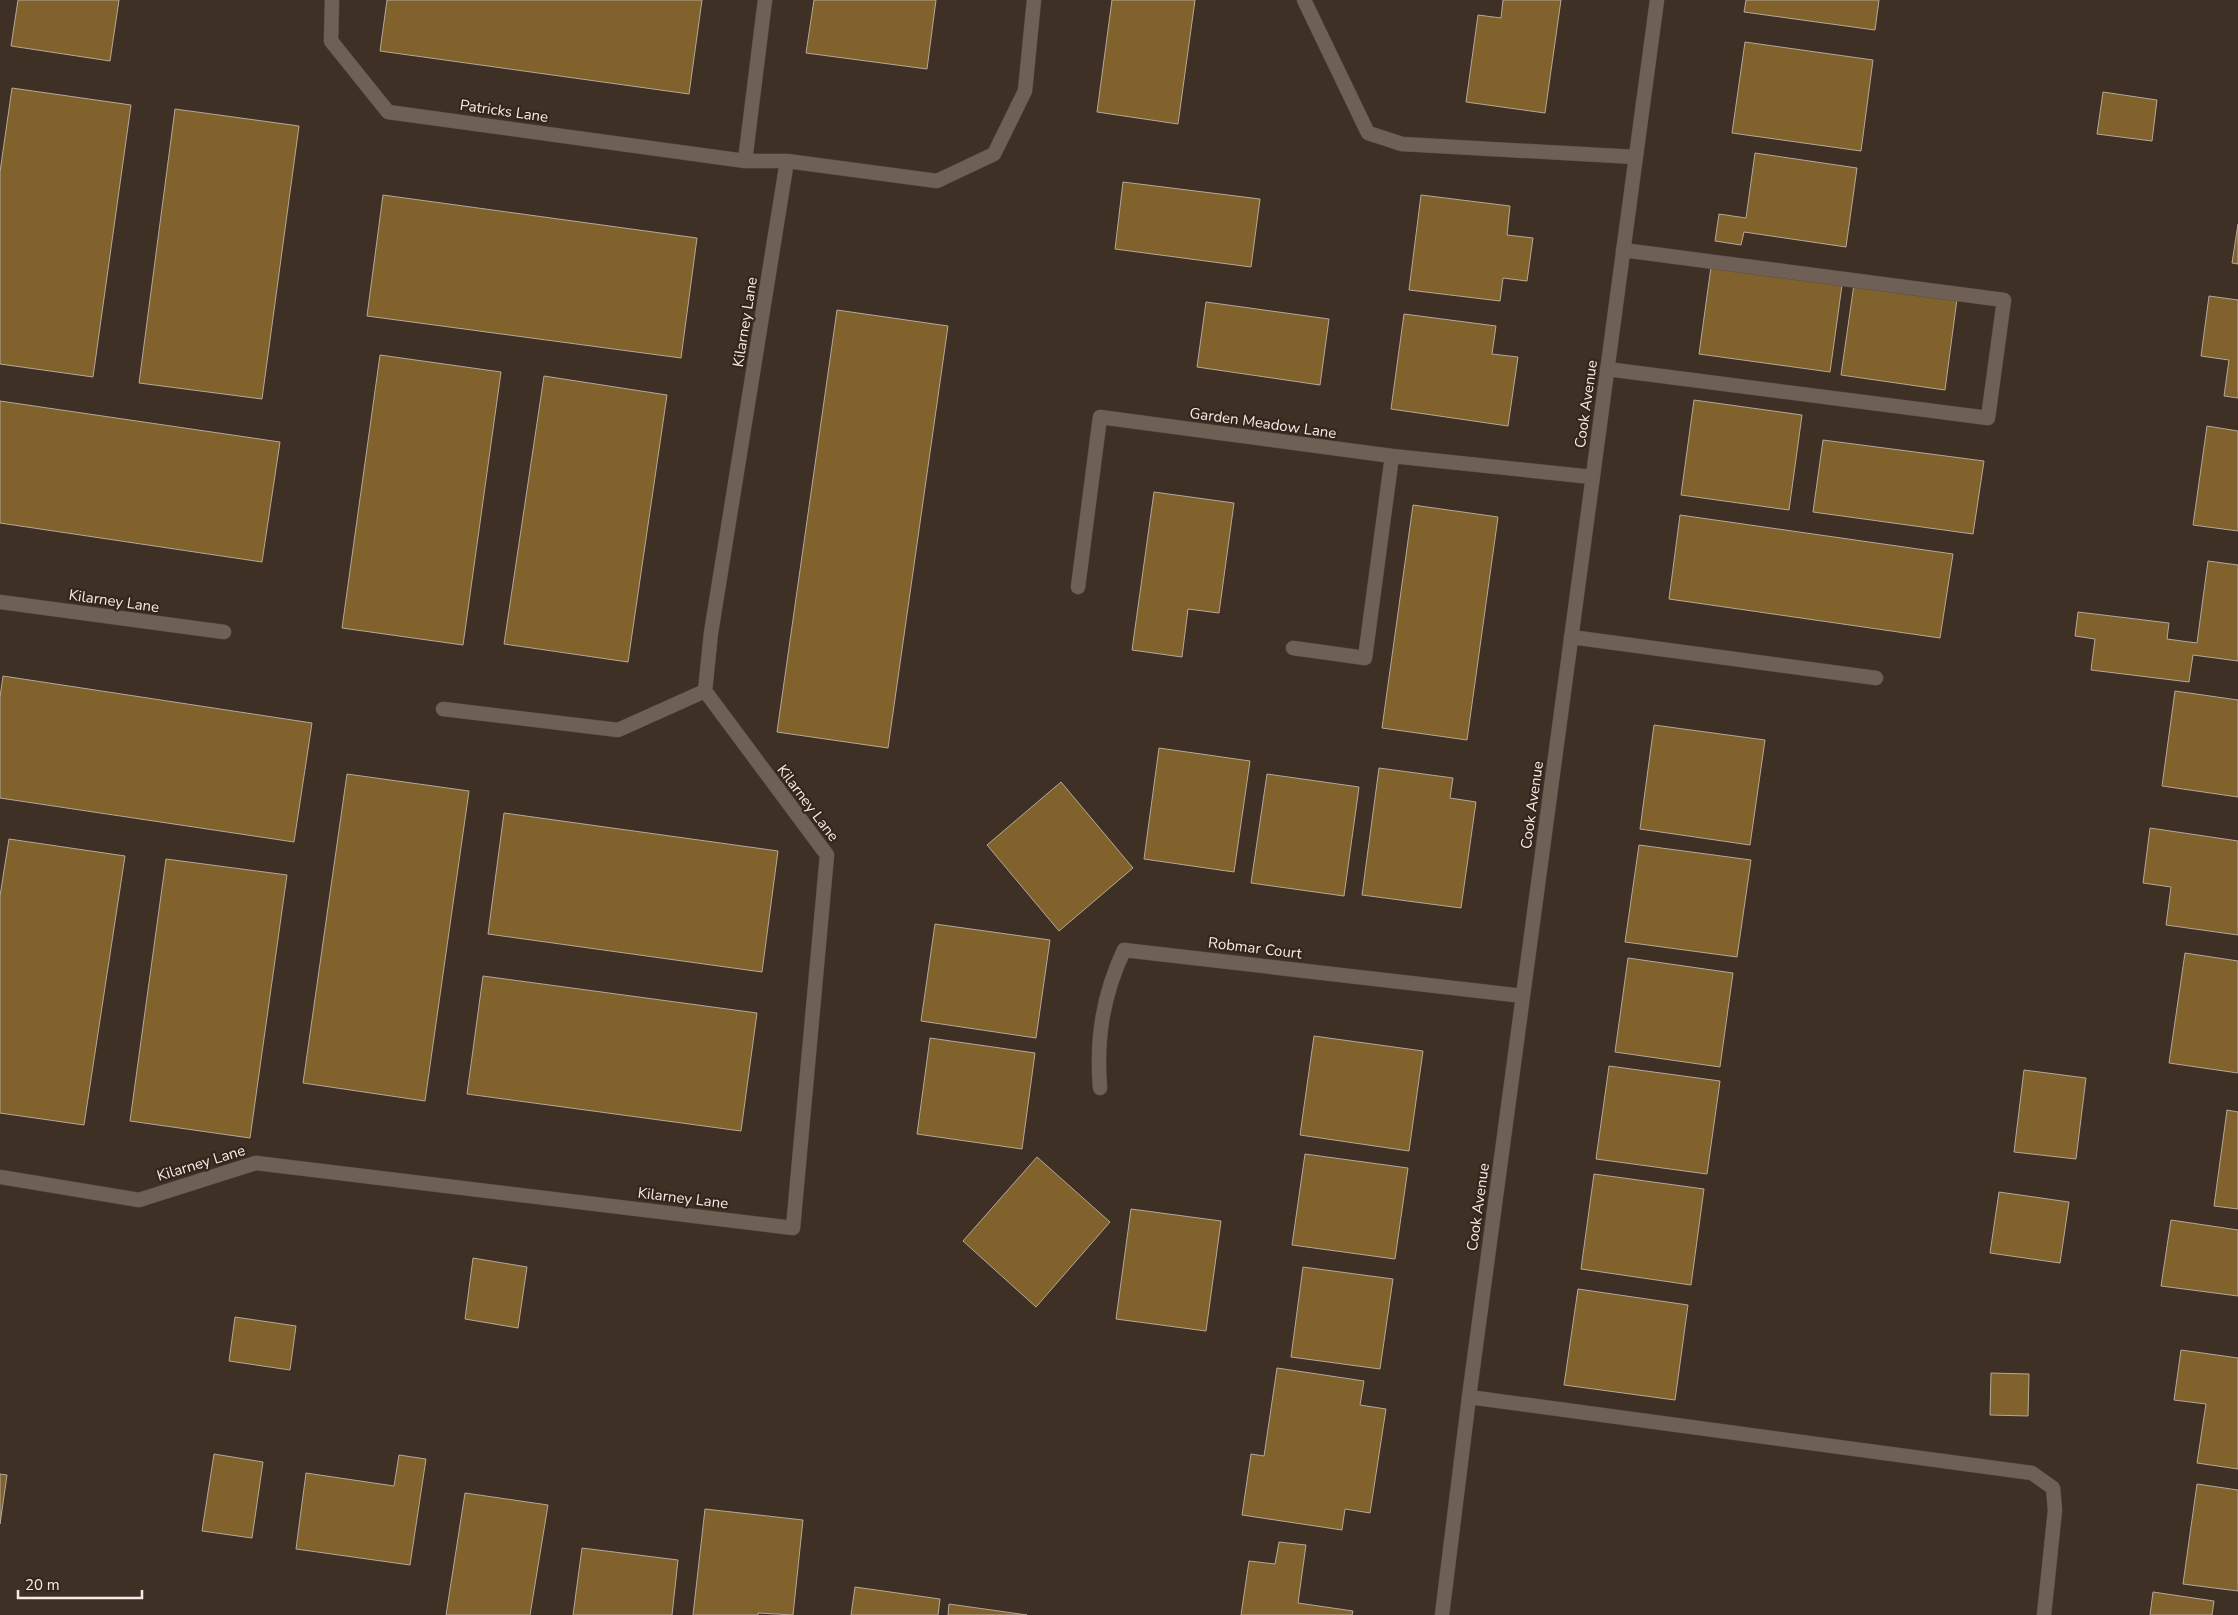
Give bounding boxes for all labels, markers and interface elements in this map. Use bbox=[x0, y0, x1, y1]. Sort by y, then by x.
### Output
street label: Patricks Lane bbox=[458, 95, 550, 127]
street label: Kilarney Lane bbox=[728, 275, 762, 369]
street label: Cook Avenue bbox=[1570, 359, 1602, 449]
street label: Garden Meadow Lane bbox=[1188, 403, 1338, 443]
street label: Kilarney Lane bbox=[67, 585, 161, 617]
street label: Cook Avenue bbox=[1516, 760, 1548, 850]
street label: Kilarney Lane bbox=[773, 761, 843, 845]
street label: Robmar Court bbox=[1207, 932, 1304, 964]
street label: Kilarney Lane bbox=[154, 1140, 248, 1186]
street label: Cook Avenue bbox=[1462, 1162, 1494, 1252]
street label: Kilarney Lane bbox=[637, 1183, 729, 1213]
scale bar bbox=[18, 1568, 141, 1600]
text: 20 m bbox=[25, 1575, 60, 1595]

